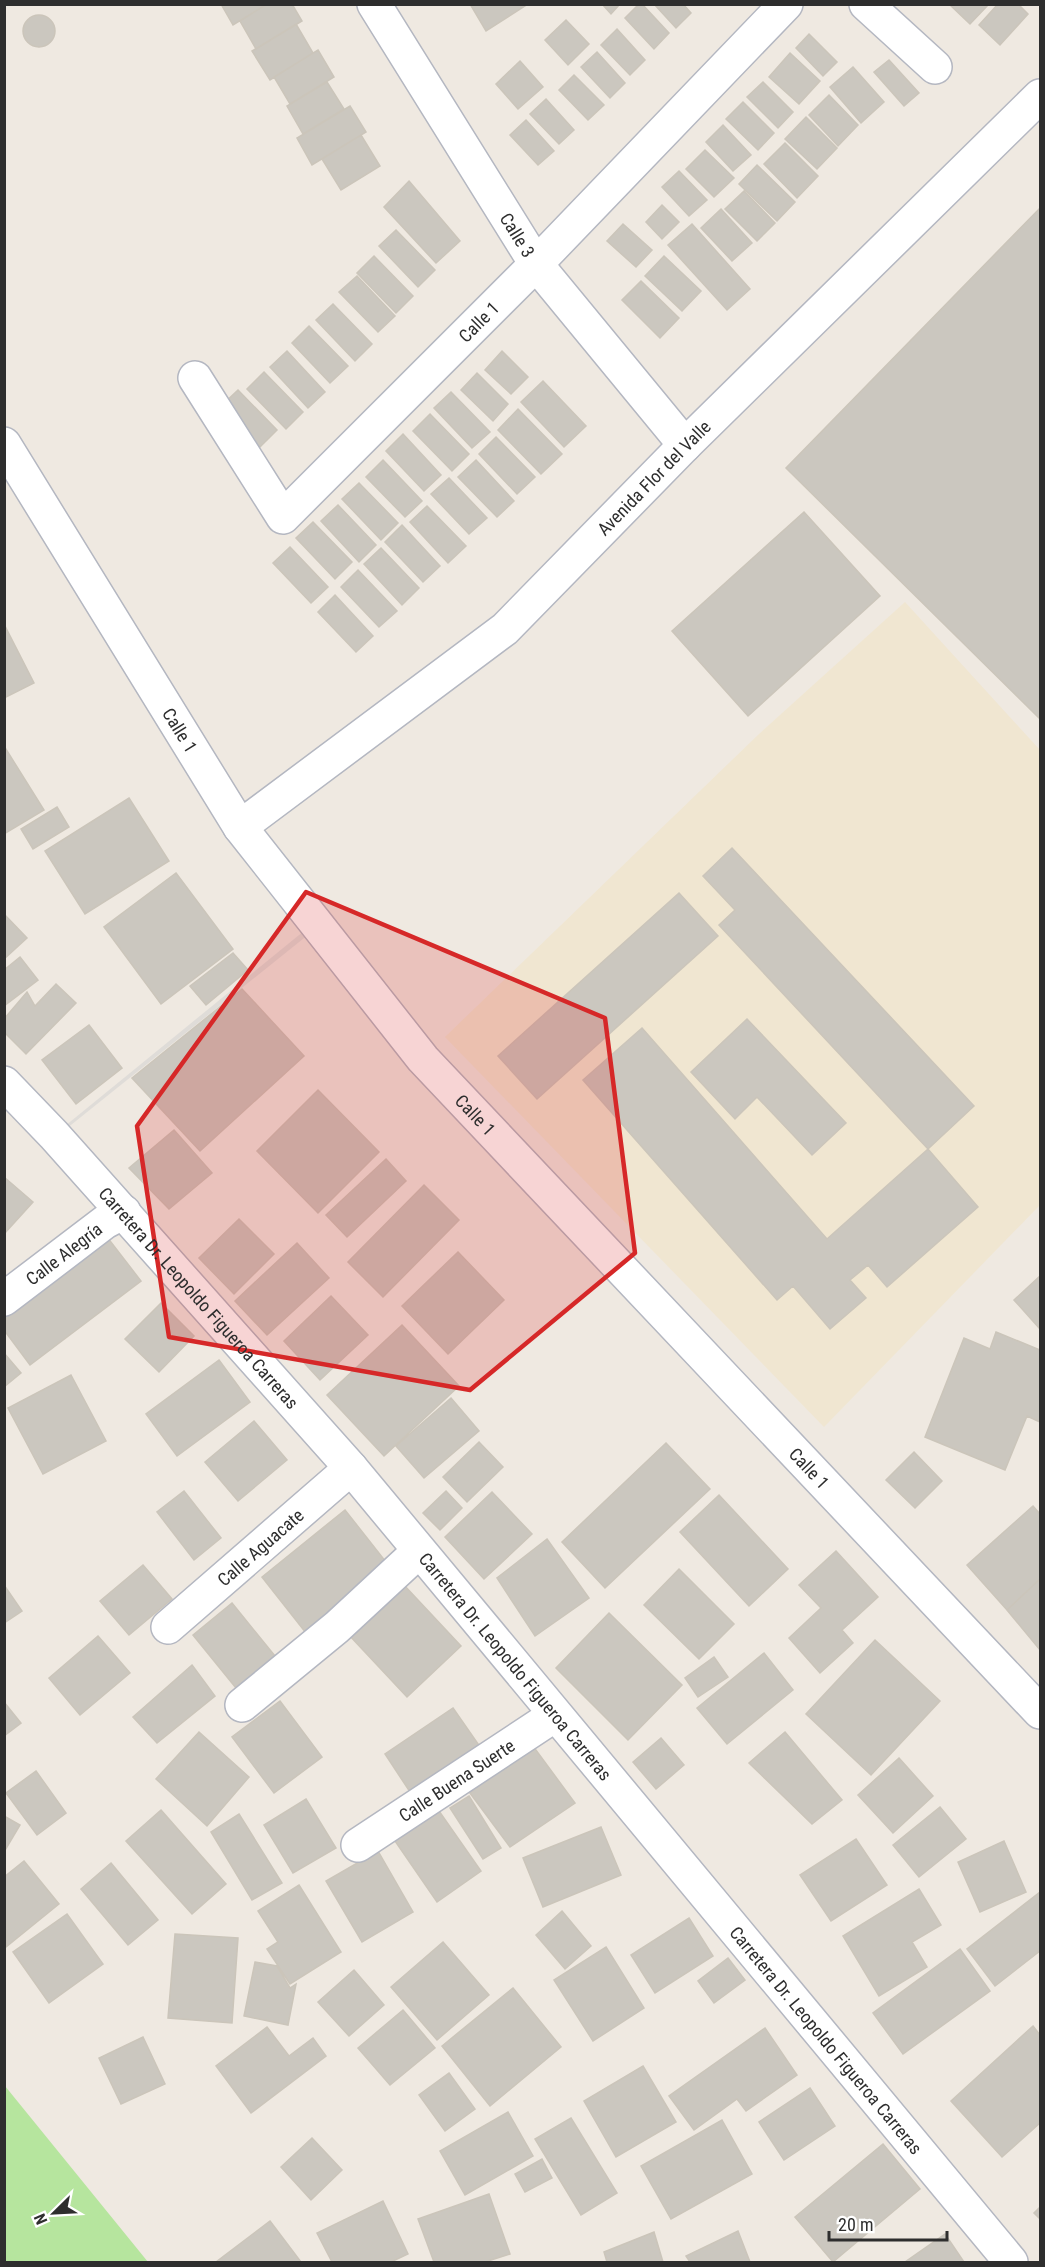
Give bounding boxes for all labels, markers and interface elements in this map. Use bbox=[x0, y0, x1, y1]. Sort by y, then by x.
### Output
street label: Calle 3 bbox=[496, 209, 540, 261]
street label: Calle 1 bbox=[454, 297, 503, 346]
street label: Avenida Flor del Valle bbox=[592, 416, 715, 539]
street label: Calle 1 bbox=[159, 704, 202, 756]
street label: Calle 1 bbox=[451, 1090, 500, 1140]
street label: Carretera Dr. Leopoldo Figueroa Carreras bbox=[95, 1183, 303, 1413]
street label: Calle Alegría bbox=[22, 1218, 106, 1289]
street label: Calle 1 bbox=[785, 1443, 834, 1493]
street label: Calle Aguacate bbox=[213, 1504, 307, 1590]
street label: Carretera Dr. Leopoldo Figueroa Carreras bbox=[415, 1548, 616, 1784]
street label: Calle Buena Suerte bbox=[395, 1734, 518, 1826]
street label: Carretera Dr. Leopoldo Figueroa Carreras bbox=[726, 1922, 927, 2158]
north arrow bbox=[24, 2183, 84, 2243]
scale bar bbox=[829, 2204, 948, 2242]
text: N bbox=[30, 2211, 51, 2227]
text: 20 m bbox=[838, 2214, 873, 2235]

